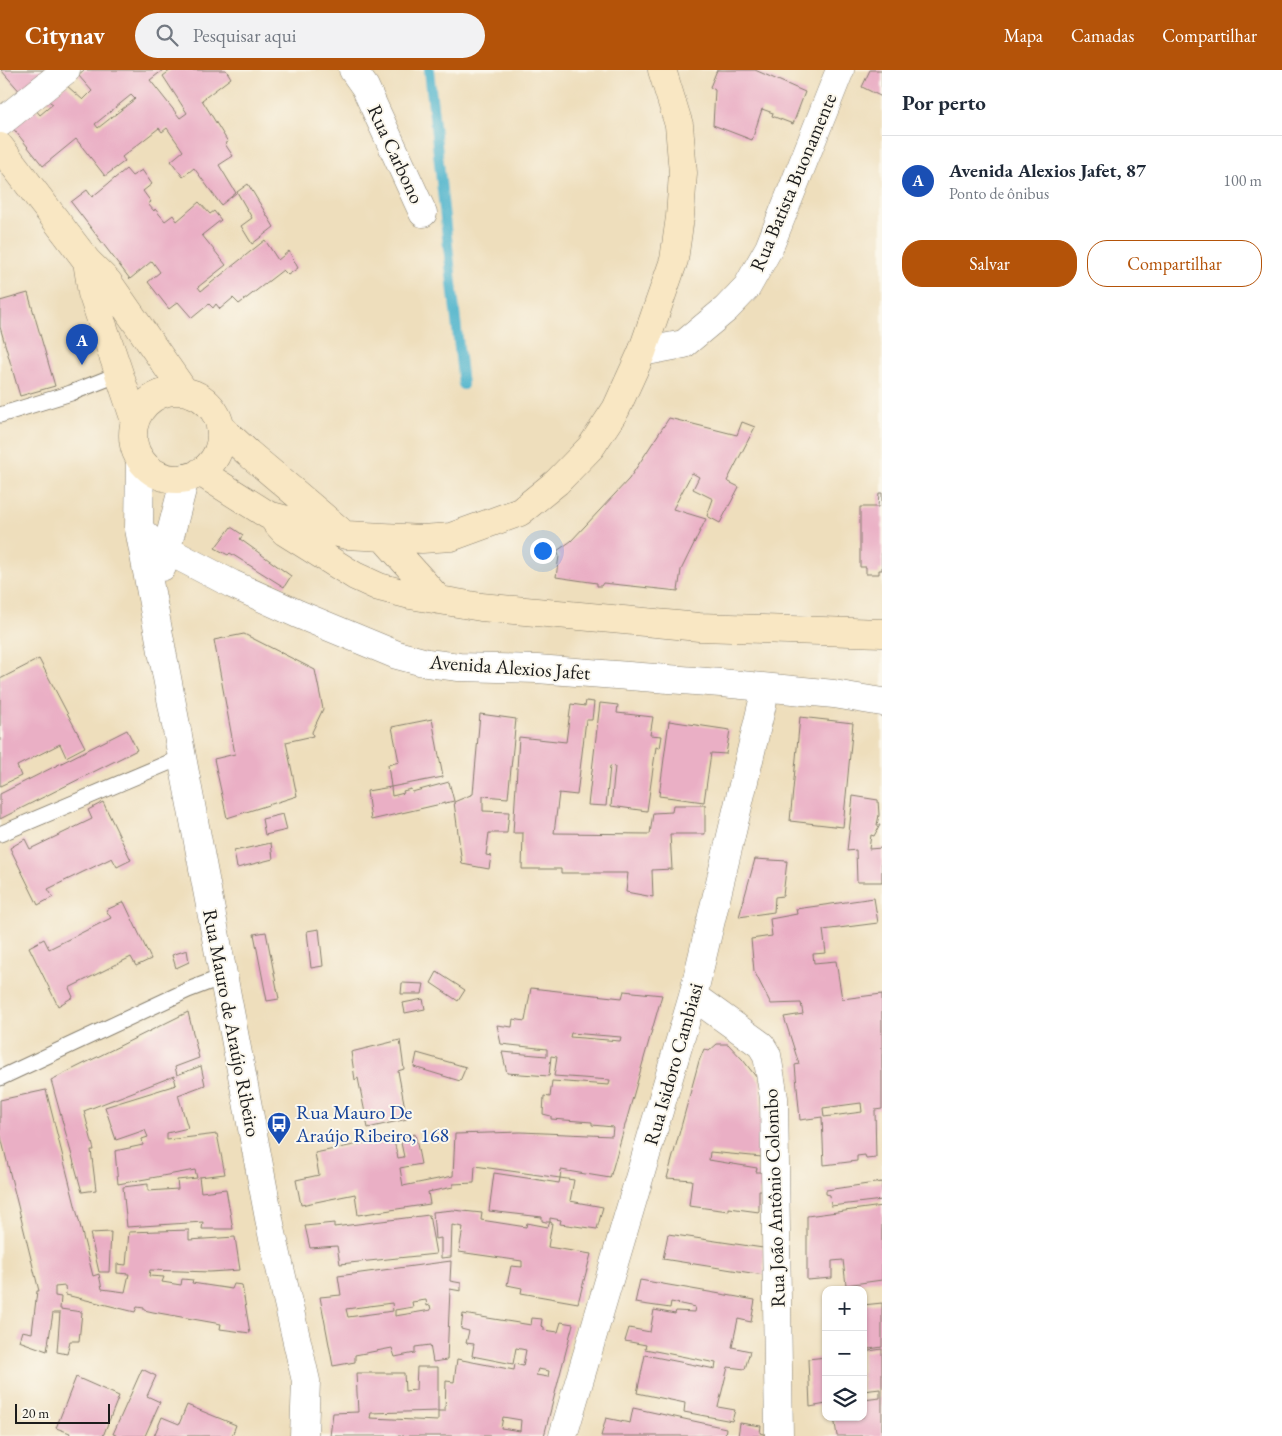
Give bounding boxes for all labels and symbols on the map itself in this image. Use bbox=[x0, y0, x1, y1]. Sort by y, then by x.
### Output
street label: Rua Batista Buonamente bbox=[744, 89, 842, 275]
street label: Rua Carbono bbox=[362, 100, 430, 208]
pin: A bbox=[66, 324, 98, 365]
your location bbox=[530, 538, 556, 564]
street label: Avenida Alexios Jafet bbox=[428, 648, 592, 686]
street label: Rua Mauro de Araújo Ribeiro bbox=[197, 907, 267, 1139]
street label: Rua Isidoro Cambiasi bbox=[637, 980, 709, 1148]
street label: Rua João Antônio Colombo bbox=[757, 1088, 791, 1308]
place label: Rua Mauro De Araújo Ribeiro, 168 bbox=[295, 1099, 449, 1148]
bus stop icon: Rua Mauro De Araújo Ribeiro, 168 bbox=[266, 1111, 292, 1145]
scale bar bbox=[15, 1401, 110, 1424]

